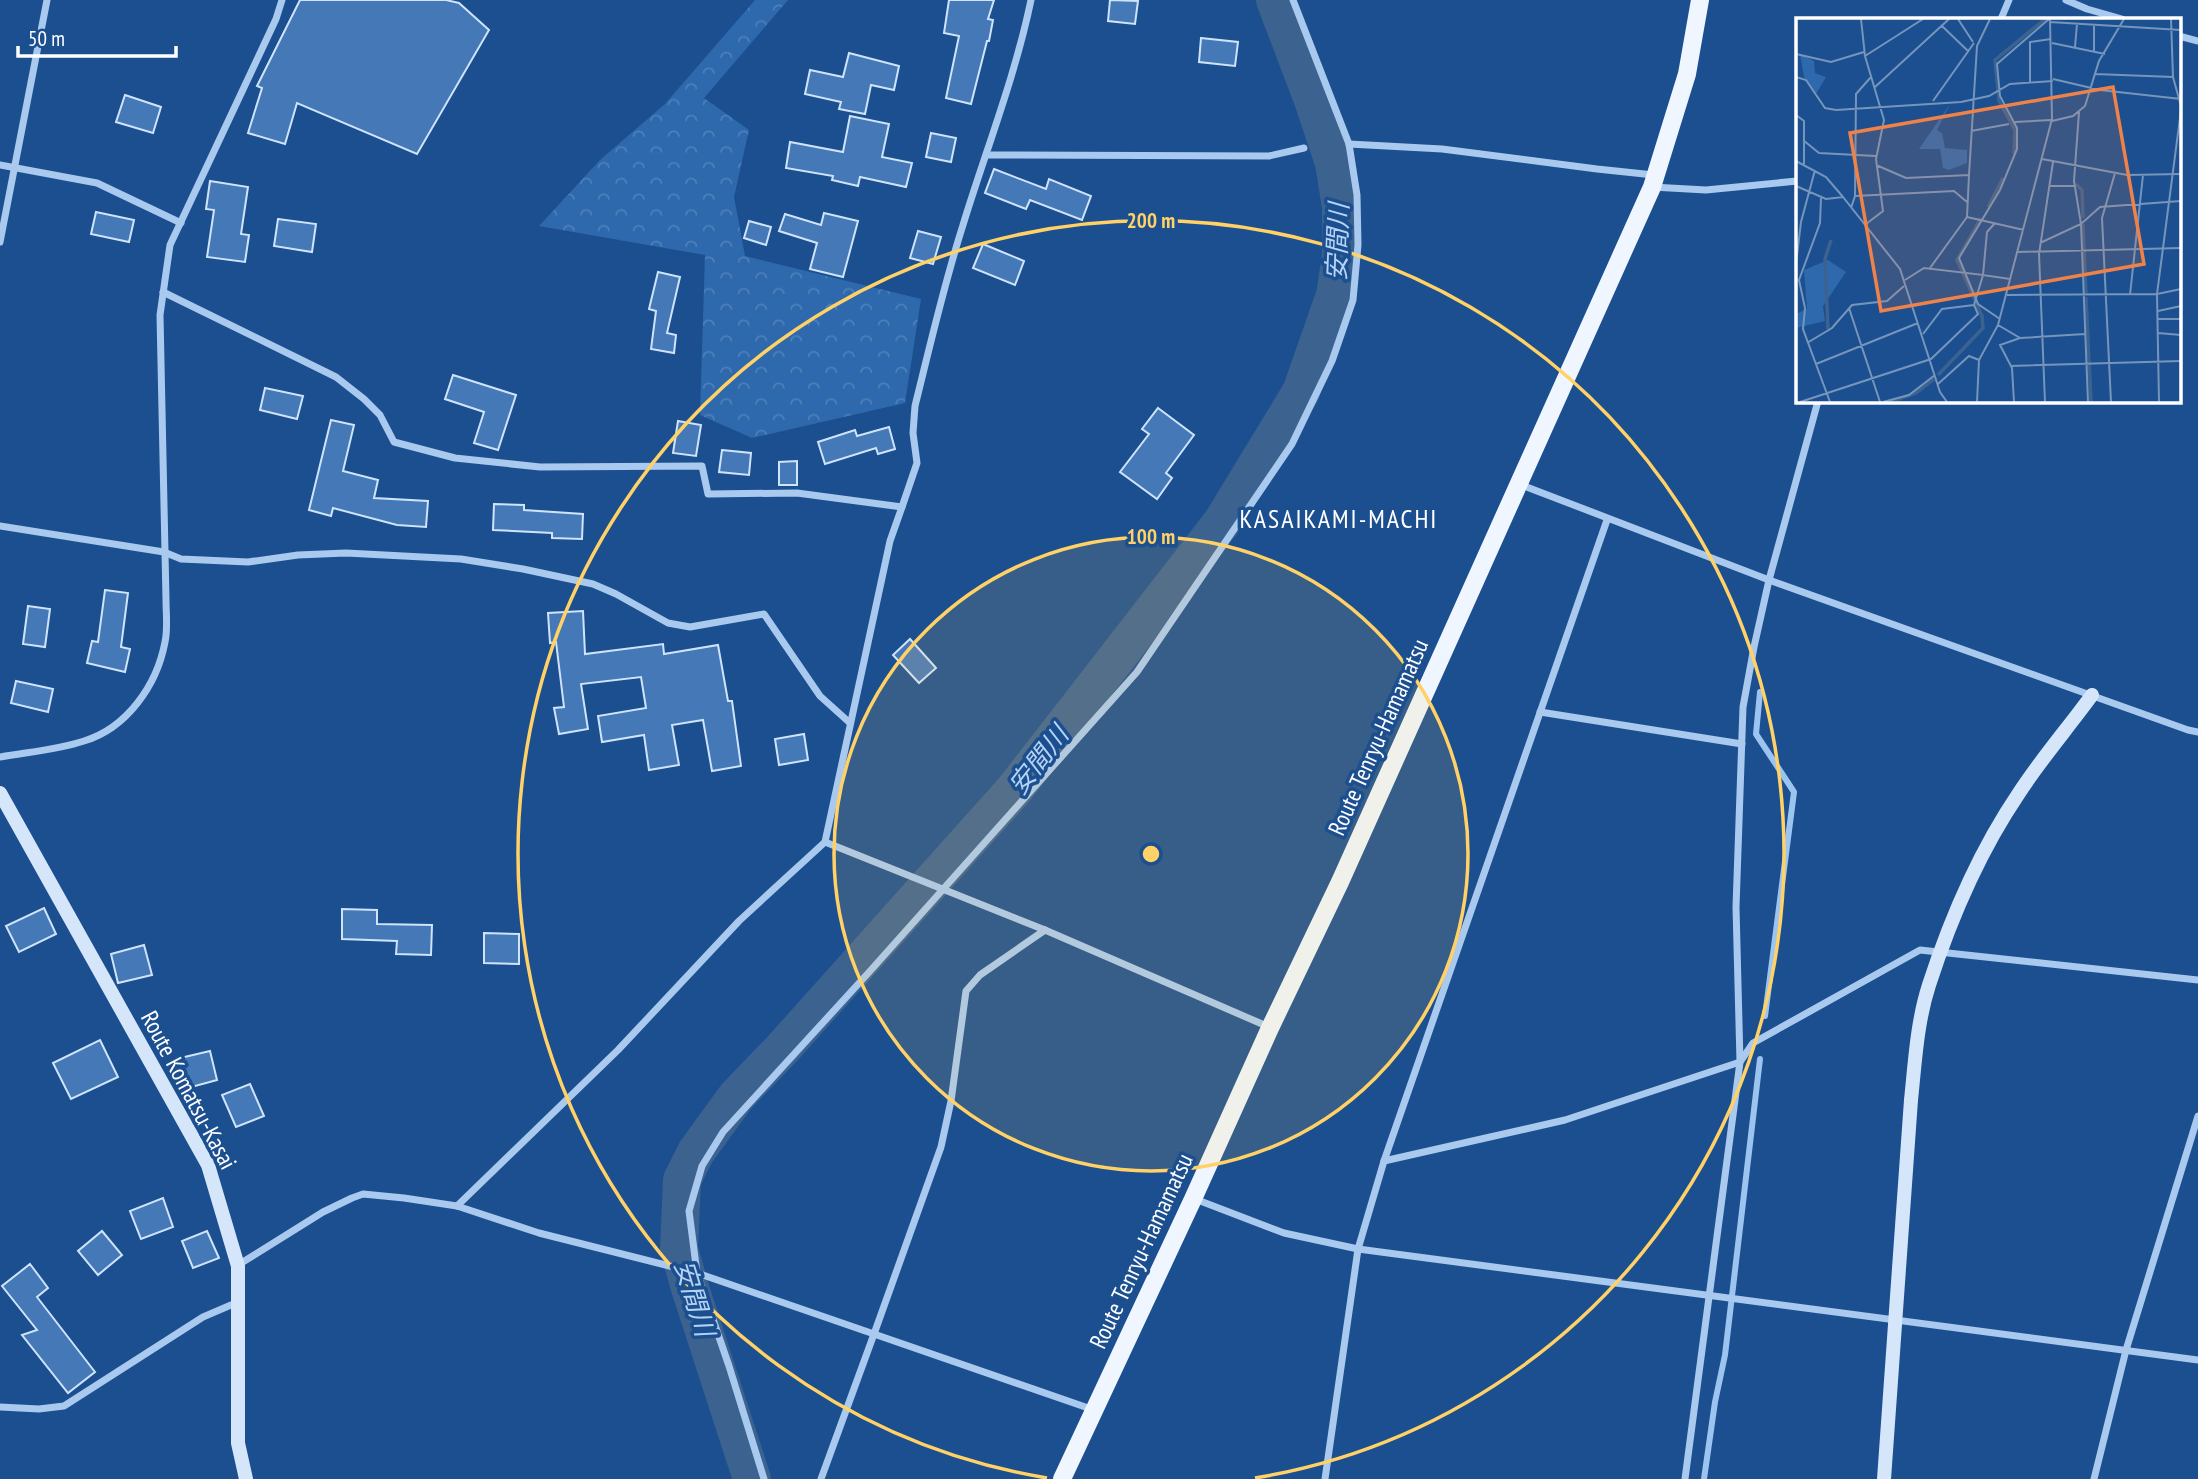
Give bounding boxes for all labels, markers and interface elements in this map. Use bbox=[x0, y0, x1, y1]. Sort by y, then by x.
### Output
scale bar bbox=[18, 14, 175, 58]
inset map bbox=[1796, 18, 2180, 402]
text: 50 m bbox=[28, 25, 65, 52]
water label: 安間川 bbox=[1319, 199, 1355, 282]
text: 200 m bbox=[1127, 207, 1175, 234]
district label: KASAIKAMI-MACHI bbox=[1240, 502, 1438, 535]
text: 100 m bbox=[1127, 523, 1175, 550]
street label: Route Tenryu-Hamamatsu bbox=[1321, 634, 1435, 840]
water label: 安間川 bbox=[1001, 717, 1077, 801]
centre of rings bbox=[1139, 842, 1163, 866]
street label: Route Komatsu-Kasai bbox=[134, 1005, 244, 1175]
street label: Route Tenryu-Hamamatsu bbox=[1082, 1148, 1200, 1354]
water label: 安間川 bbox=[668, 1256, 723, 1343]

